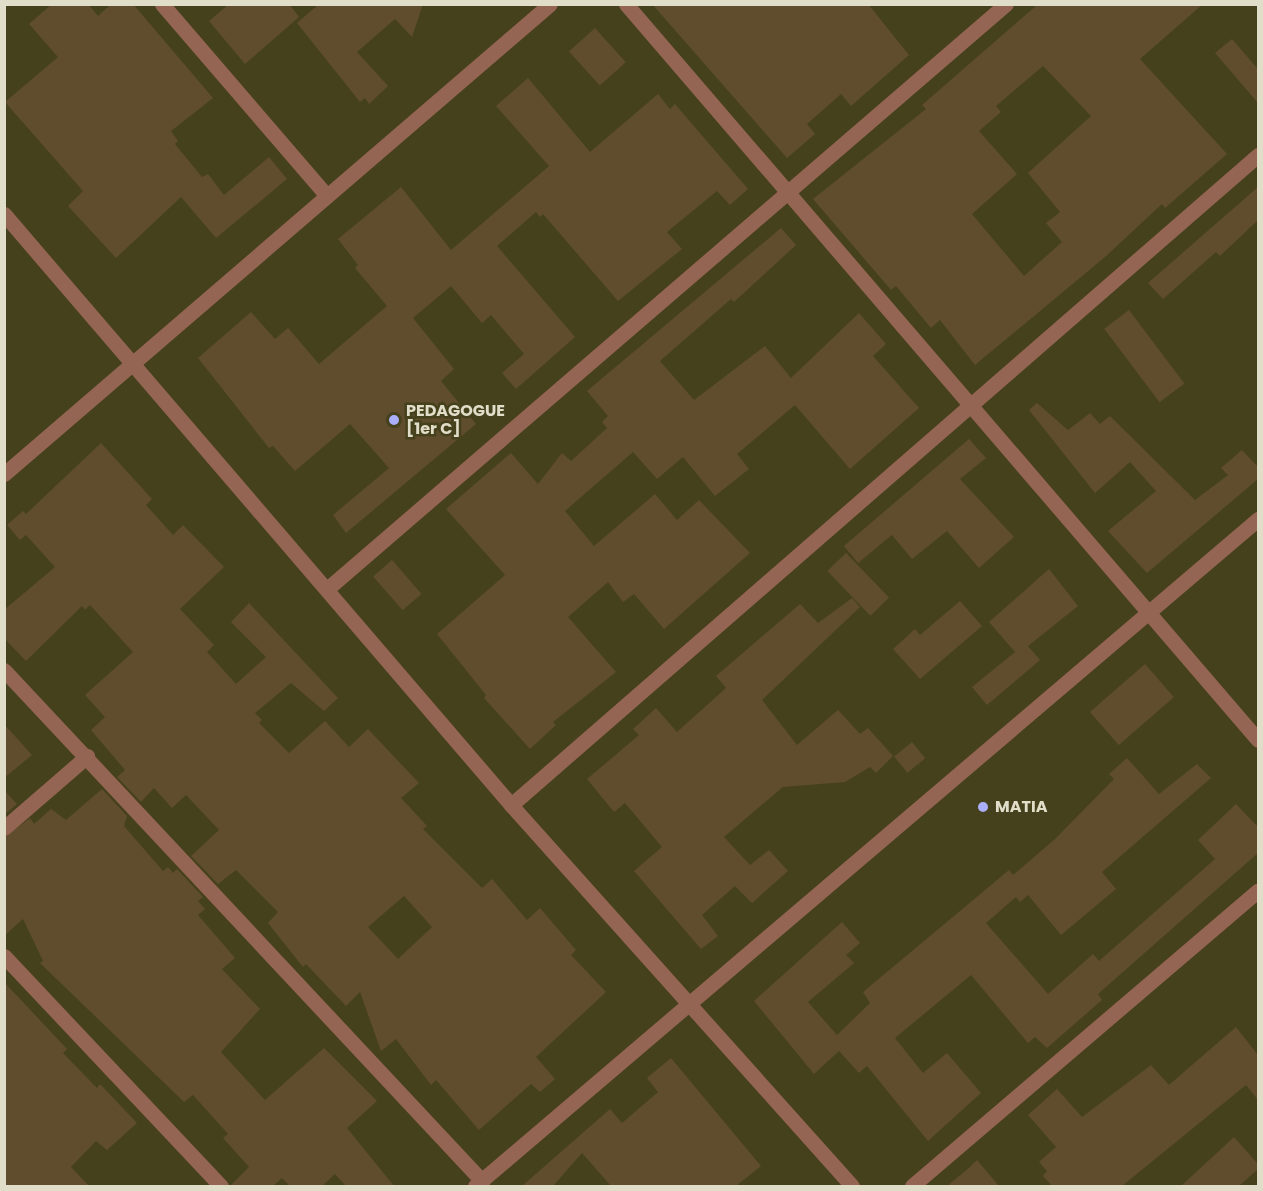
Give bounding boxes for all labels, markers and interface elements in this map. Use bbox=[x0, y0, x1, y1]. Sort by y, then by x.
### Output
place label: PEDAGOGUE [1er C] bbox=[406, 401, 505, 439]
marker: PEDAGOGUE [1er C] bbox=[387, 413, 401, 427]
place label: MATIA bbox=[995, 797, 1047, 817]
marker: MATIA bbox=[976, 800, 990, 814]

